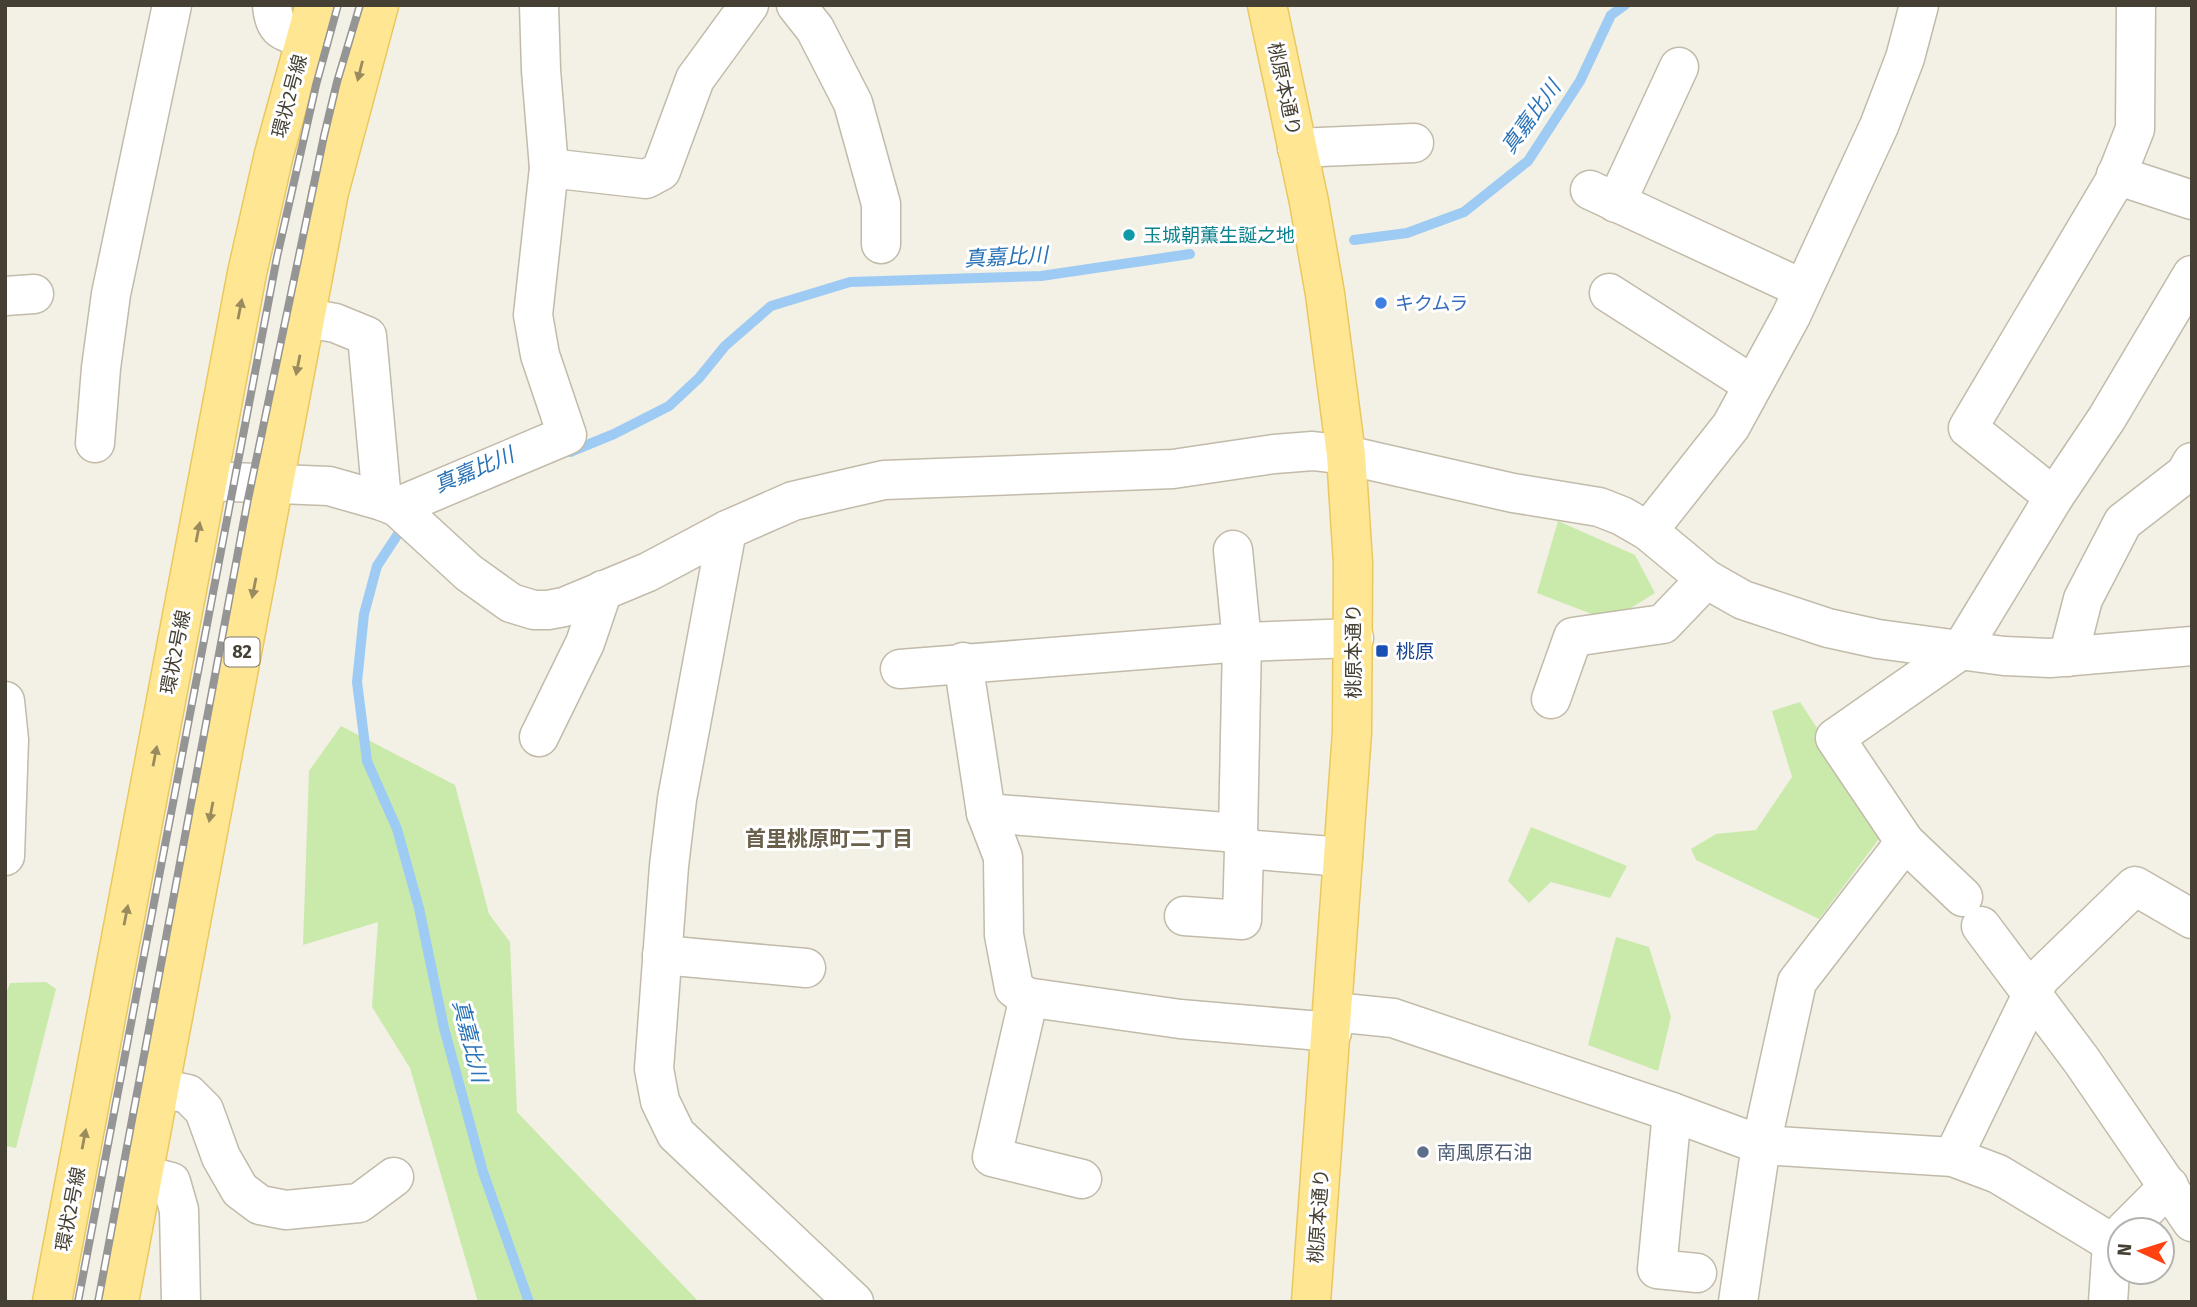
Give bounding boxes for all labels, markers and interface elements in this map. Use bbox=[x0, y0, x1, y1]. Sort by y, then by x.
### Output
street label: 桃原本通り bbox=[1263, 40, 1306, 138]
street label: 環状2号線 bbox=[267, 52, 312, 140]
one-way arrow bbox=[354, 60, 365, 82]
water label: 真嘉比川 bbox=[1496, 74, 1567, 159]
place label: 玉城朝薫生誕之地 bbox=[1143, 224, 1295, 247]
marker: 玉城朝薫生誕之地 bbox=[1121, 227, 1137, 243]
water label: 真嘉比川 bbox=[963, 242, 1051, 272]
place label: キクムラ bbox=[1395, 292, 1469, 315]
marker: キクムラ bbox=[1373, 295, 1389, 311]
one-way arrow bbox=[235, 298, 246, 320]
one-way arrow bbox=[292, 354, 303, 376]
water label: 真嘉比川 bbox=[430, 441, 520, 498]
one-way arrow bbox=[193, 521, 204, 543]
one-way arrow bbox=[249, 577, 260, 599]
street label: 桃原本通り bbox=[1342, 603, 1365, 699]
street label: 環状2号線 bbox=[156, 608, 195, 696]
road number: 82 bbox=[224, 638, 260, 666]
place label: 桃原 bbox=[1396, 640, 1434, 663]
marker: 桃原 bbox=[1374, 643, 1390, 659]
one-way arrow bbox=[150, 745, 161, 767]
one-way arrow bbox=[205, 801, 216, 823]
district label: 首里桃原町二丁目 bbox=[745, 826, 913, 852]
one-way arrow bbox=[120, 904, 131, 926]
water label: 真嘉比川 bbox=[447, 997, 493, 1087]
one-way arrow bbox=[78, 1128, 89, 1150]
place label: 南風原石油 bbox=[1437, 1141, 1532, 1164]
marker: 南風原石油 bbox=[1415, 1144, 1431, 1160]
street label: 環状2号線 bbox=[51, 1165, 90, 1253]
street label: 桃原本通り bbox=[1304, 1168, 1333, 1264]
north arrow bbox=[2106, 1216, 2176, 1286]
text: N bbox=[2113, 1243, 2136, 1257]

